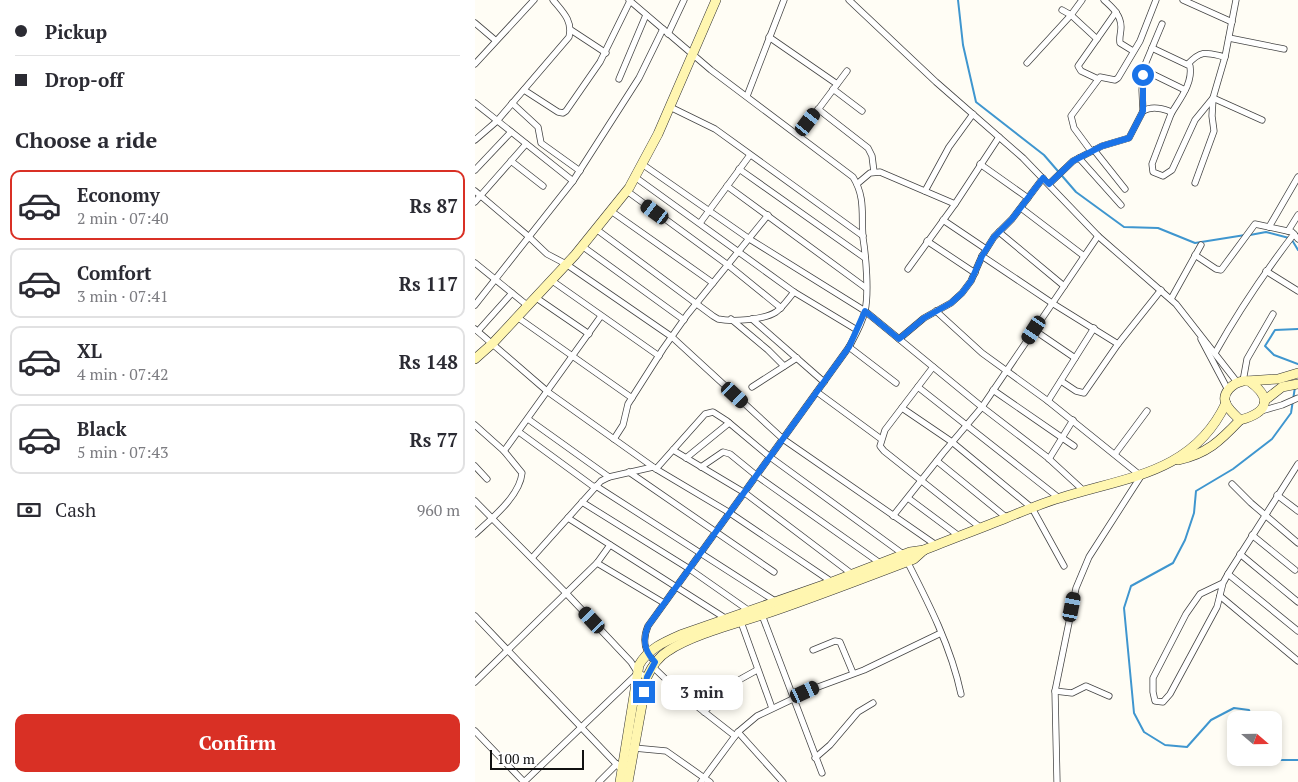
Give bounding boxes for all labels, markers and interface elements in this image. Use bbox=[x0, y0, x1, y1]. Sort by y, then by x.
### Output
text: Pickup bbox=[45, 19, 107, 44]
route start bbox=[1132, 64, 1154, 86]
text: Drop-off bbox=[45, 67, 123, 92]
car bbox=[792, 106, 823, 138]
text: Choose a ride bbox=[15, 125, 157, 154]
text: Economy bbox=[77, 182, 160, 207]
icon: car bbox=[17, 183, 62, 228]
text: Rs 87 bbox=[410, 193, 458, 218]
car bbox=[638, 197, 671, 227]
text: 2 min · 07:40 bbox=[77, 207, 169, 229]
text: Comfort bbox=[77, 260, 152, 285]
icon: car bbox=[17, 261, 62, 306]
text: Rs 117 bbox=[399, 271, 458, 296]
text: 3 min · 07:41 bbox=[77, 285, 169, 307]
car bbox=[1019, 313, 1048, 347]
text: XL bbox=[77, 338, 102, 363]
icon: car bbox=[17, 339, 62, 384]
text: Rs 148 bbox=[399, 349, 458, 374]
text: 4 min · 07:42 bbox=[77, 363, 169, 385]
car bbox=[718, 379, 751, 411]
text: Black bbox=[77, 416, 127, 441]
icon: car bbox=[17, 417, 62, 462]
text: Rs 77 bbox=[410, 427, 458, 452]
text: 5 min · 07:43 bbox=[77, 441, 169, 463]
icon: cash bbox=[15, 496, 43, 524]
text: Cash bbox=[55, 497, 96, 522]
text: 960 m bbox=[417, 499, 460, 521]
car bbox=[1061, 591, 1082, 623]
car bbox=[576, 604, 607, 636]
callout: 3 min bbox=[661, 674, 744, 710]
car bbox=[788, 679, 821, 705]
route end bbox=[633, 681, 655, 703]
text: 3 min bbox=[680, 681, 724, 703]
north arrow bbox=[1227, 711, 1283, 766]
map controls bbox=[1227, 711, 1282, 766]
button: Confirm bbox=[15, 714, 460, 772]
scale bar bbox=[490, 747, 584, 770]
text: 100 m bbox=[497, 749, 535, 768]

